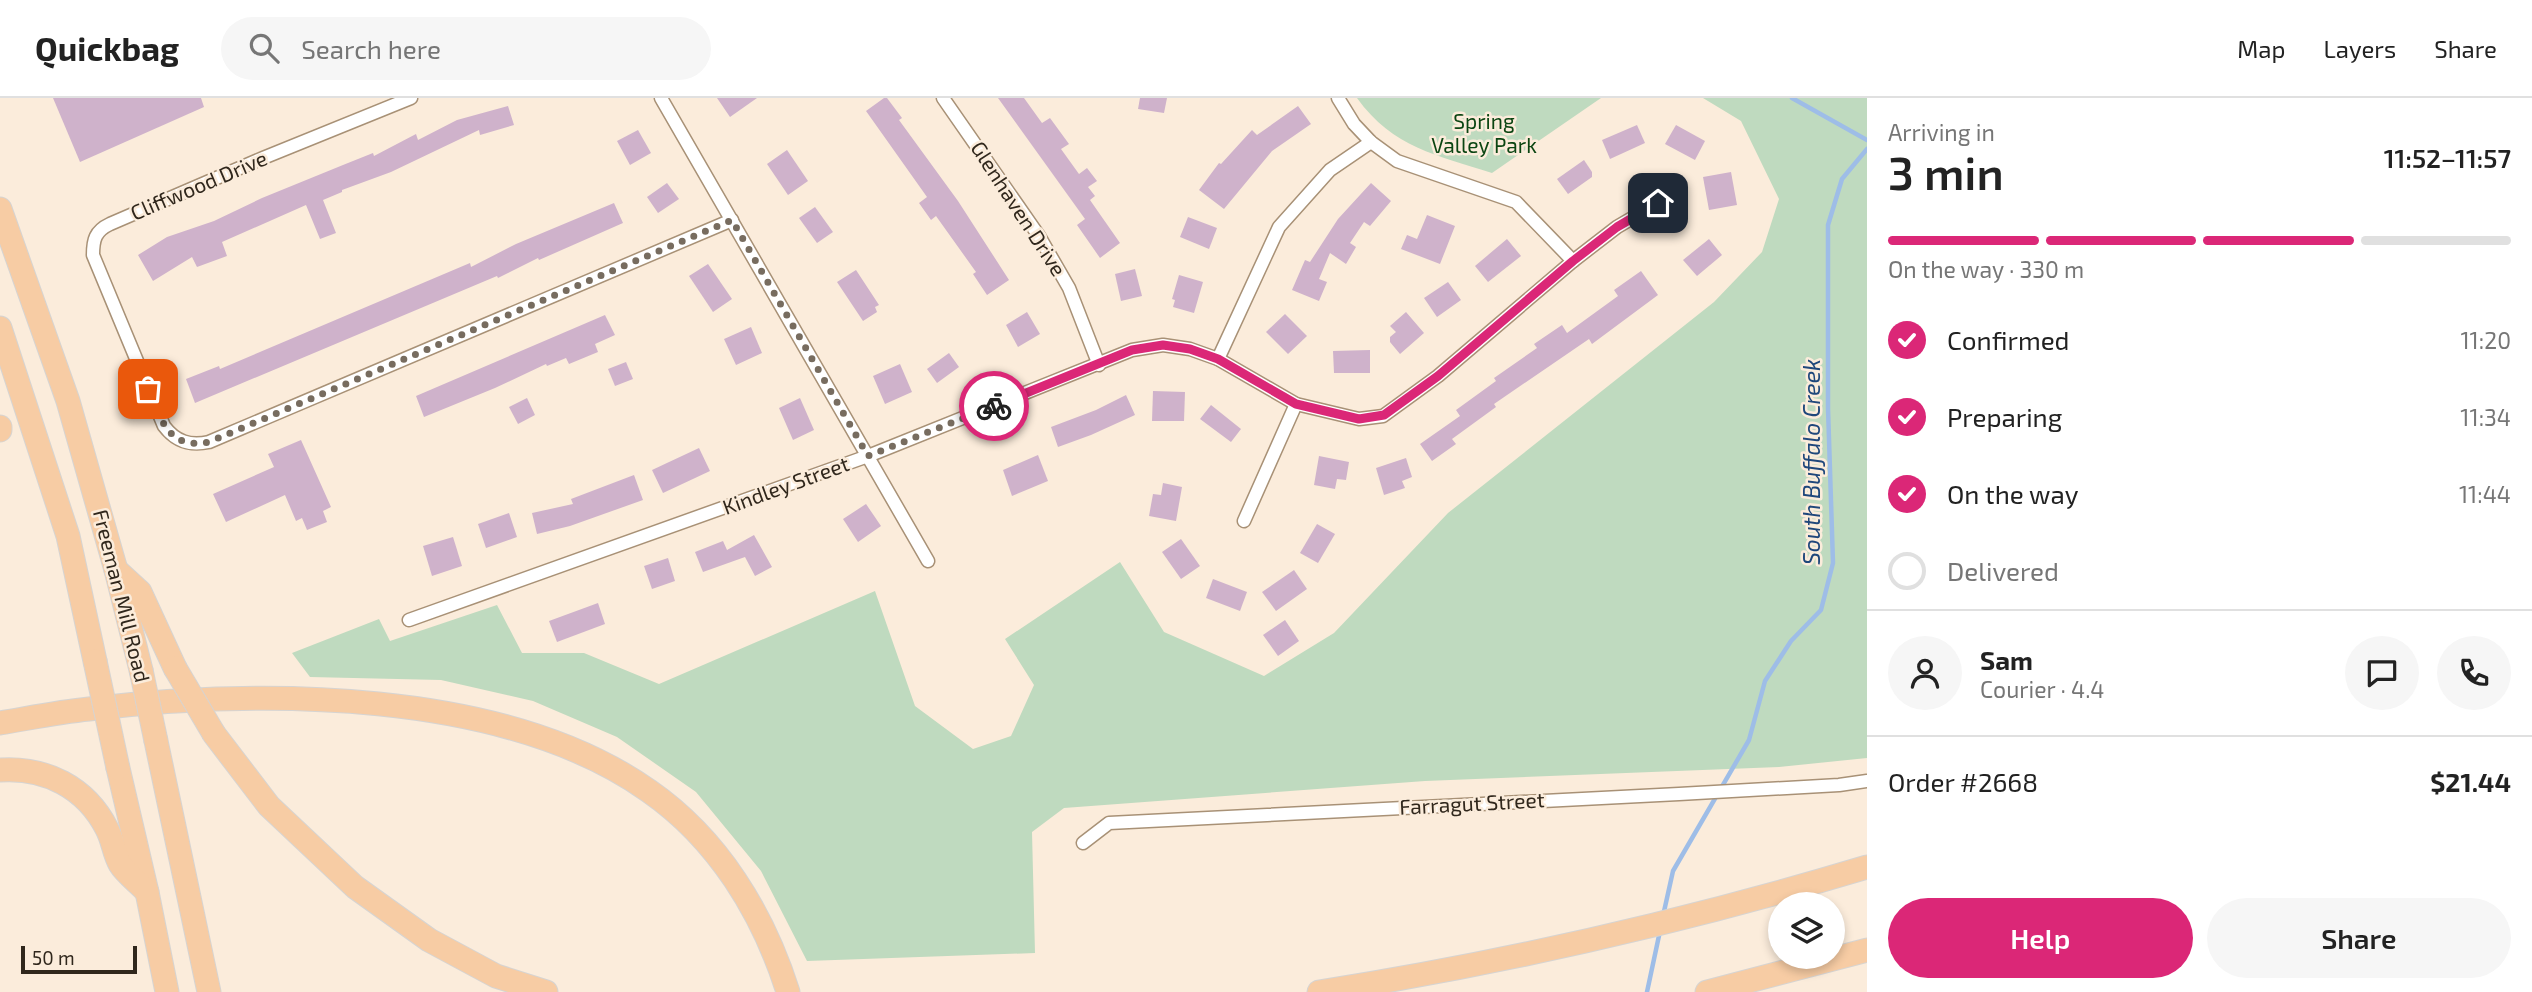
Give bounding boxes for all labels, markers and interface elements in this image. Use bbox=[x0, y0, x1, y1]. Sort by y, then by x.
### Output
search box bbox=[221, 17, 711, 80]
text: Quickbag bbox=[35, 28, 179, 68]
icon: search bbox=[245, 29, 283, 67]
text: Search here bbox=[301, 33, 441, 64]
text: Map bbox=[2237, 34, 2285, 63]
text: Layers bbox=[2323, 34, 2396, 63]
text: Share bbox=[2434, 34, 2497, 63]
park label: Spring Valley Park bbox=[1431, 108, 1537, 157]
text: Arriving in bbox=[1888, 118, 1995, 146]
street label: Glenhaven Drive bbox=[966, 136, 1072, 280]
text: 11:52–11:57 bbox=[2384, 142, 2511, 173]
text: 3 min bbox=[1888, 144, 2004, 199]
street label: Cliffwood Drive bbox=[126, 145, 271, 225]
pin bbox=[1628, 173, 1688, 233]
icon: home bbox=[1639, 184, 1677, 222]
text: On the way · 330 m bbox=[1888, 255, 2084, 283]
icon: check bbox=[1888, 321, 1926, 359]
text: Confirmed bbox=[1947, 324, 2070, 355]
text: 11:20 bbox=[2460, 326, 2511, 354]
pin bbox=[118, 359, 178, 419]
water label: South Buffalo Creek bbox=[1797, 359, 1825, 565]
icon: bag bbox=[129, 370, 167, 408]
courier bbox=[959, 371, 1029, 441]
icon: bike bbox=[975, 387, 1013, 425]
icon: check bbox=[1888, 398, 1926, 436]
text: Preparing bbox=[1947, 401, 2062, 432]
text: 11:34 bbox=[2460, 403, 2511, 431]
street label: Kindley Street bbox=[719, 450, 852, 519]
icon: check bbox=[1888, 475, 1926, 513]
text: On the way bbox=[1947, 478, 2078, 509]
text: 11:44 bbox=[2459, 480, 2511, 508]
street label: Freeman Mill Road bbox=[89, 507, 156, 685]
text: Delivered bbox=[1947, 555, 2059, 586]
button: person bbox=[1888, 636, 1962, 710]
button: chat bbox=[2345, 636, 2419, 710]
button: phone bbox=[2437, 636, 2511, 710]
text: Sam bbox=[1980, 644, 2033, 675]
text: Courier · 4.4 bbox=[1980, 675, 2104, 703]
text: Order #2668 bbox=[1888, 766, 2038, 797]
text: $21.44 bbox=[2430, 766, 2511, 797]
street label: Farragut Street bbox=[1399, 786, 1545, 819]
map controls bbox=[1768, 892, 1845, 969]
button: layers bbox=[1768, 892, 1845, 969]
button: Help bbox=[1888, 898, 2193, 978]
button: Share bbox=[2207, 898, 2511, 978]
scale bar bbox=[21, 943, 136, 975]
text: 50 m bbox=[32, 946, 75, 969]

